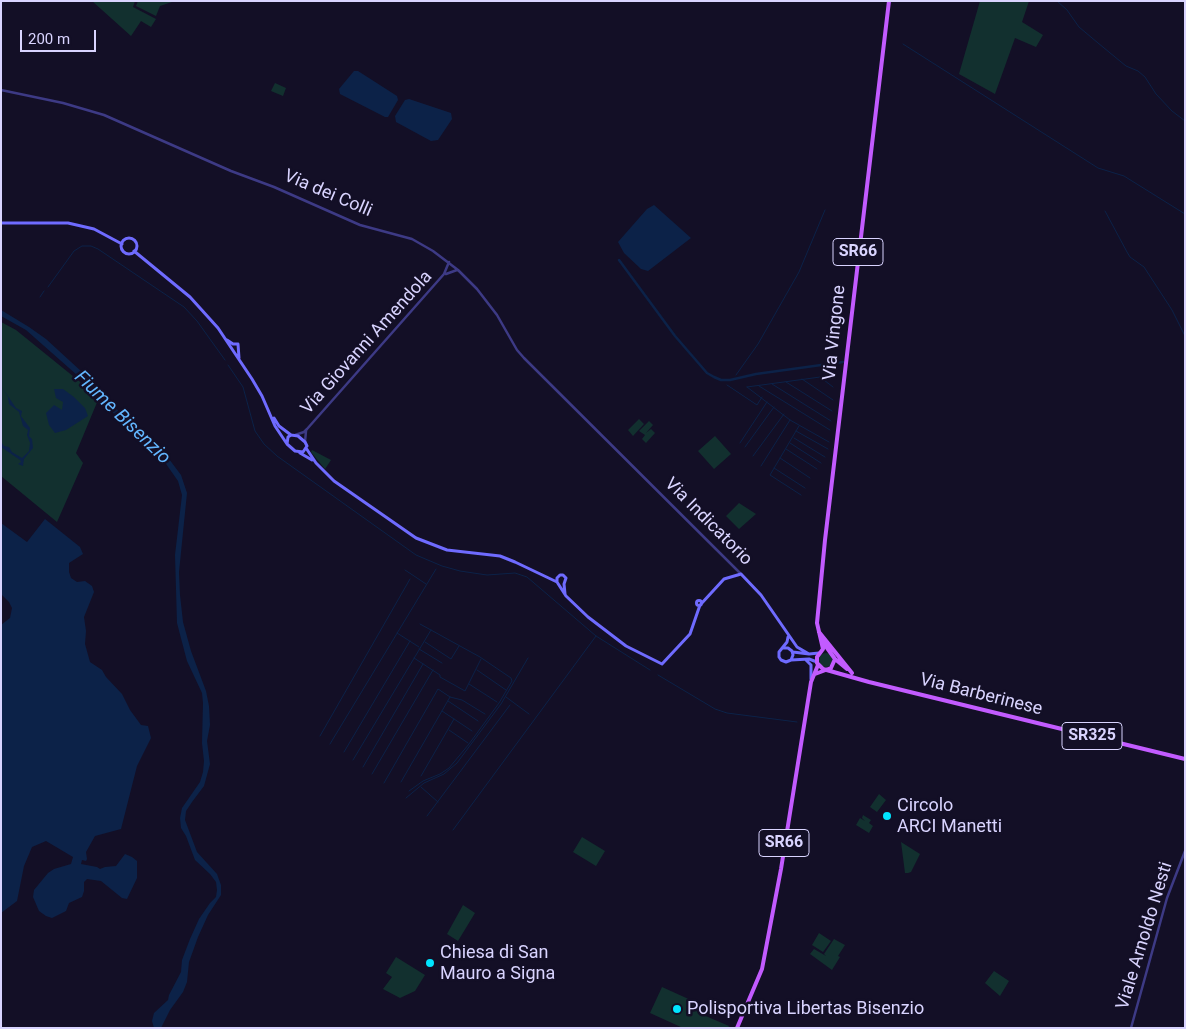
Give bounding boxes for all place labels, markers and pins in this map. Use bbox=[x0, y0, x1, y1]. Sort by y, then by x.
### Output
place label: Circolo ARCI Manetti bbox=[897, 795, 1002, 838]
marker: Circolo ARCI Manetti bbox=[881, 810, 893, 822]
place label: Chiesa di San Mauro a Signa bbox=[440, 942, 555, 984]
marker: Chiesa di San Mauro a Signa bbox=[424, 957, 436, 969]
place label: Polisportiva Libertas Bisenzio bbox=[687, 998, 924, 1020]
marker: Polisportiva Libertas Bisenzio bbox=[671, 1003, 683, 1015]

